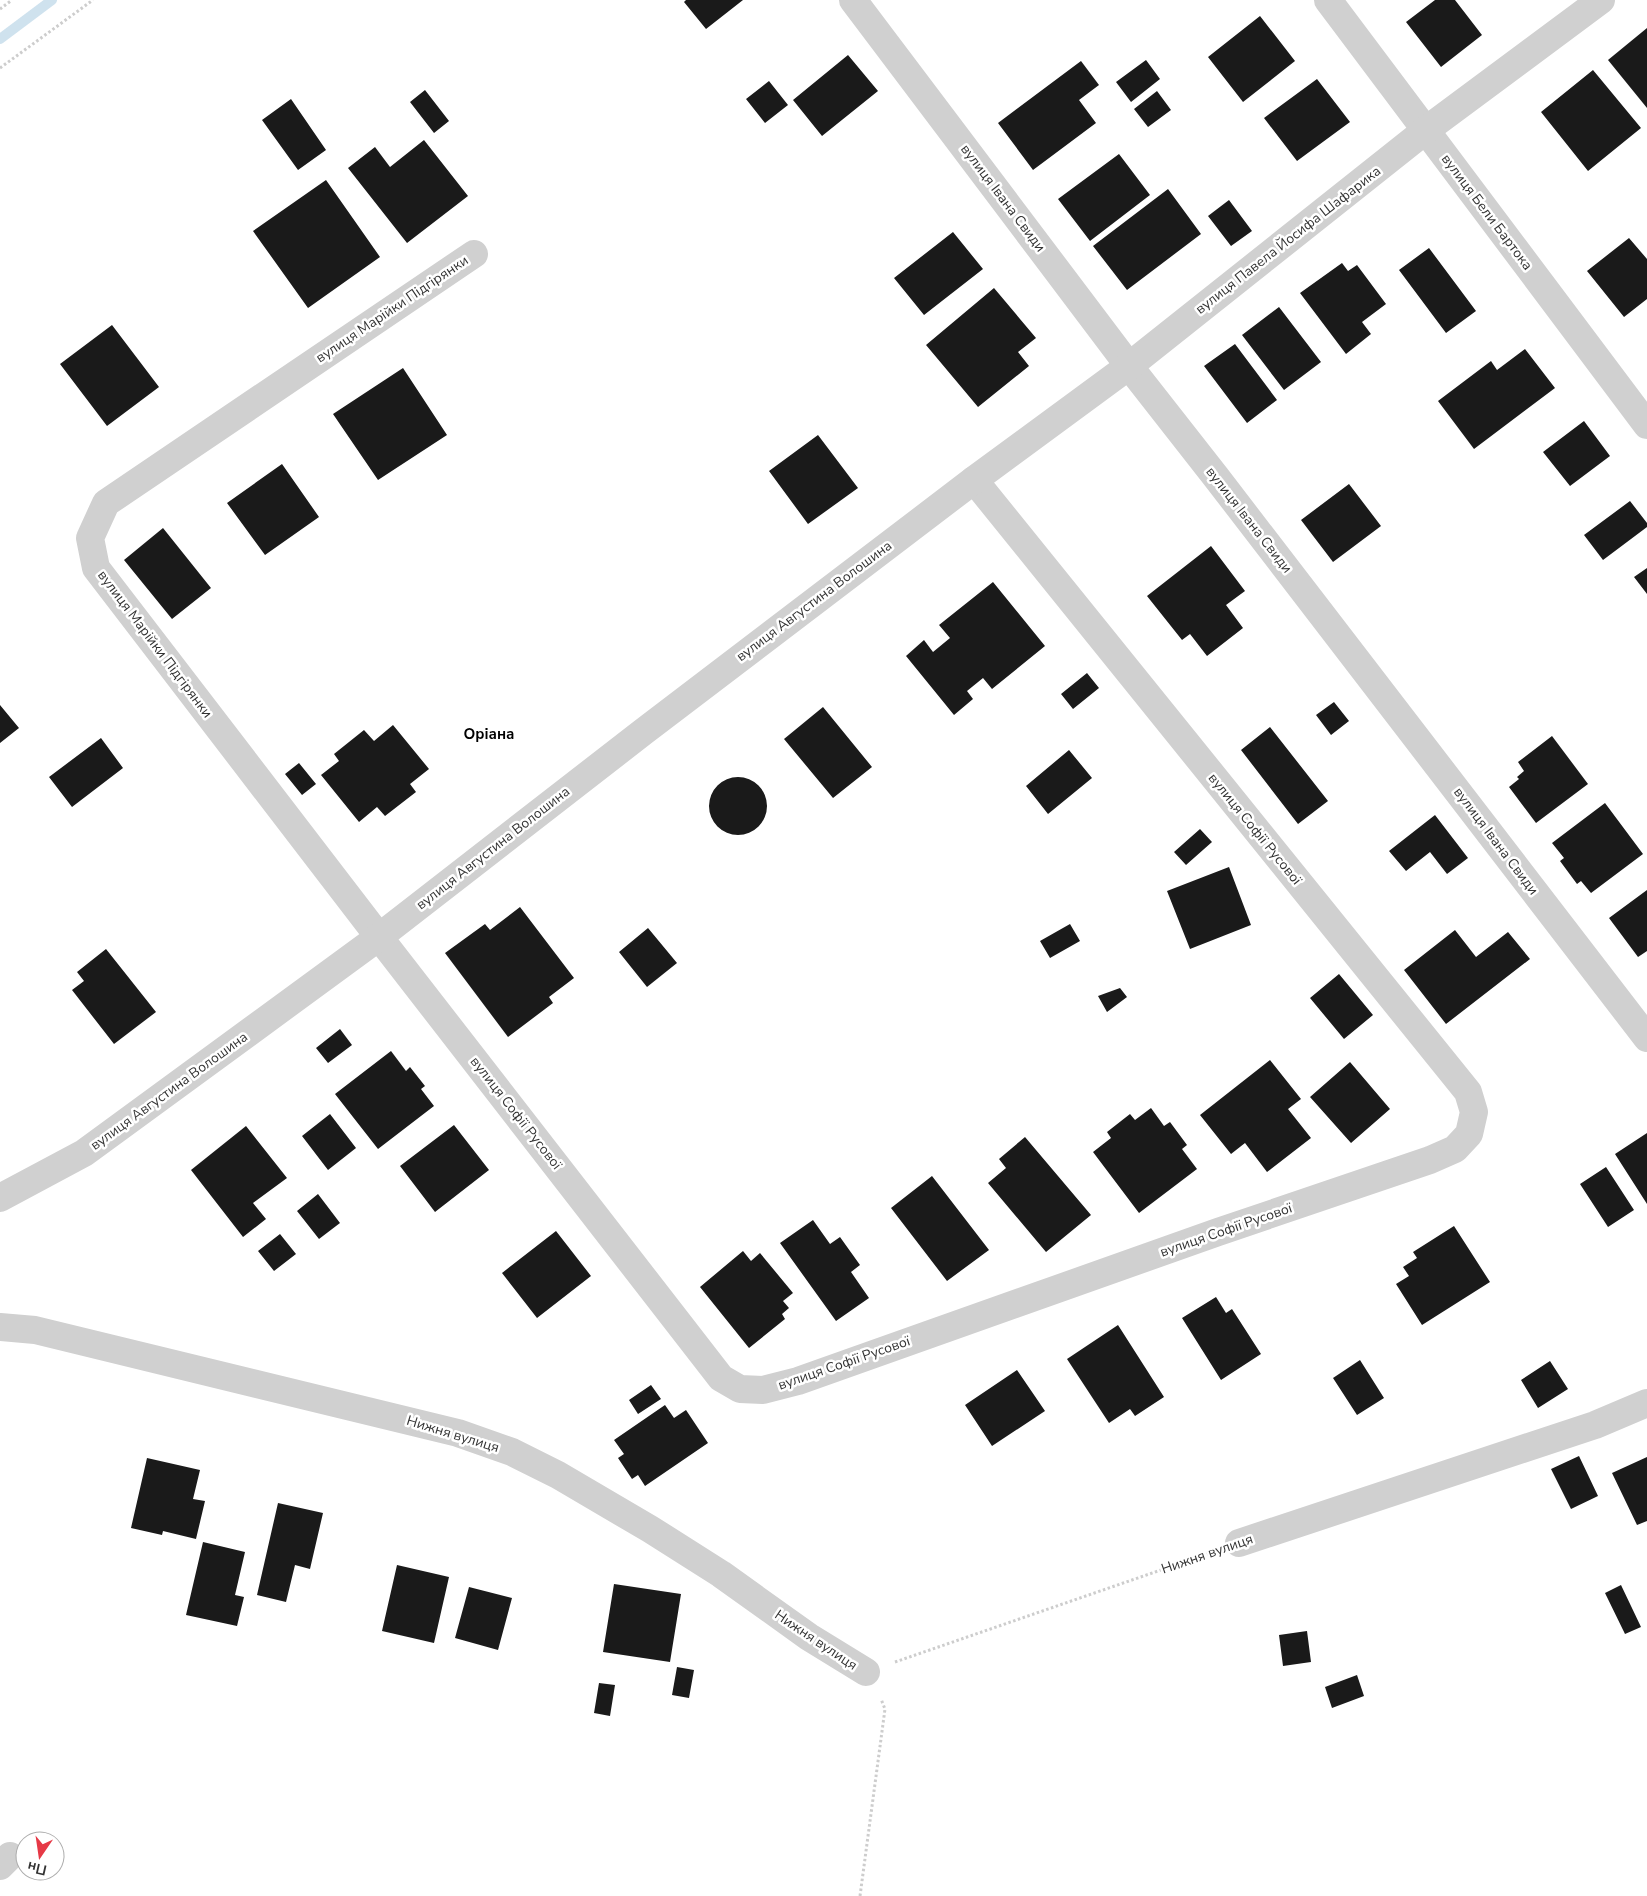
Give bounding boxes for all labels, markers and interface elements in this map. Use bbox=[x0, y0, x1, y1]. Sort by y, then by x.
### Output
street label: вулиця Івана Свиди bbox=[956, 140, 1050, 256]
street label: вулиця Бели Бартока bbox=[1437, 150, 1537, 274]
street label: вулиця Павела Йосифа Шафарика bbox=[1191, 162, 1385, 318]
street label: вулиця Марійки Підгірянки bbox=[312, 251, 472, 367]
street label: вулиця Івана Свиди bbox=[1201, 463, 1297, 577]
street label: вулиця Августина Волошина bbox=[732, 536, 896, 666]
street label: вулиця Марійки Підгірянки bbox=[93, 566, 217, 722]
district label: Оріана bbox=[464, 724, 514, 744]
street label: вулиця Софії Русової bbox=[1204, 769, 1306, 889]
street label: вулиця Августина Волошина bbox=[412, 782, 574, 914]
street label: вулиця Івана Свиди bbox=[1449, 783, 1543, 899]
street label: вулиця Августина Волошина bbox=[86, 1027, 252, 1155]
street label: вулиця Софії Русової bbox=[466, 1053, 567, 1174]
street label: вулиця Софії Русової bbox=[1157, 1198, 1295, 1262]
street label: вулиця Софії Русової bbox=[775, 1331, 913, 1395]
street label: Нижня вулиця bbox=[404, 1411, 502, 1457]
street label: Нижня вулиця bbox=[1159, 1529, 1255, 1579]
street label: Нижня вулиця bbox=[771, 1605, 861, 1675]
north arrow bbox=[15, 1831, 65, 1881]
text: Пн bbox=[26, 1857, 49, 1880]

